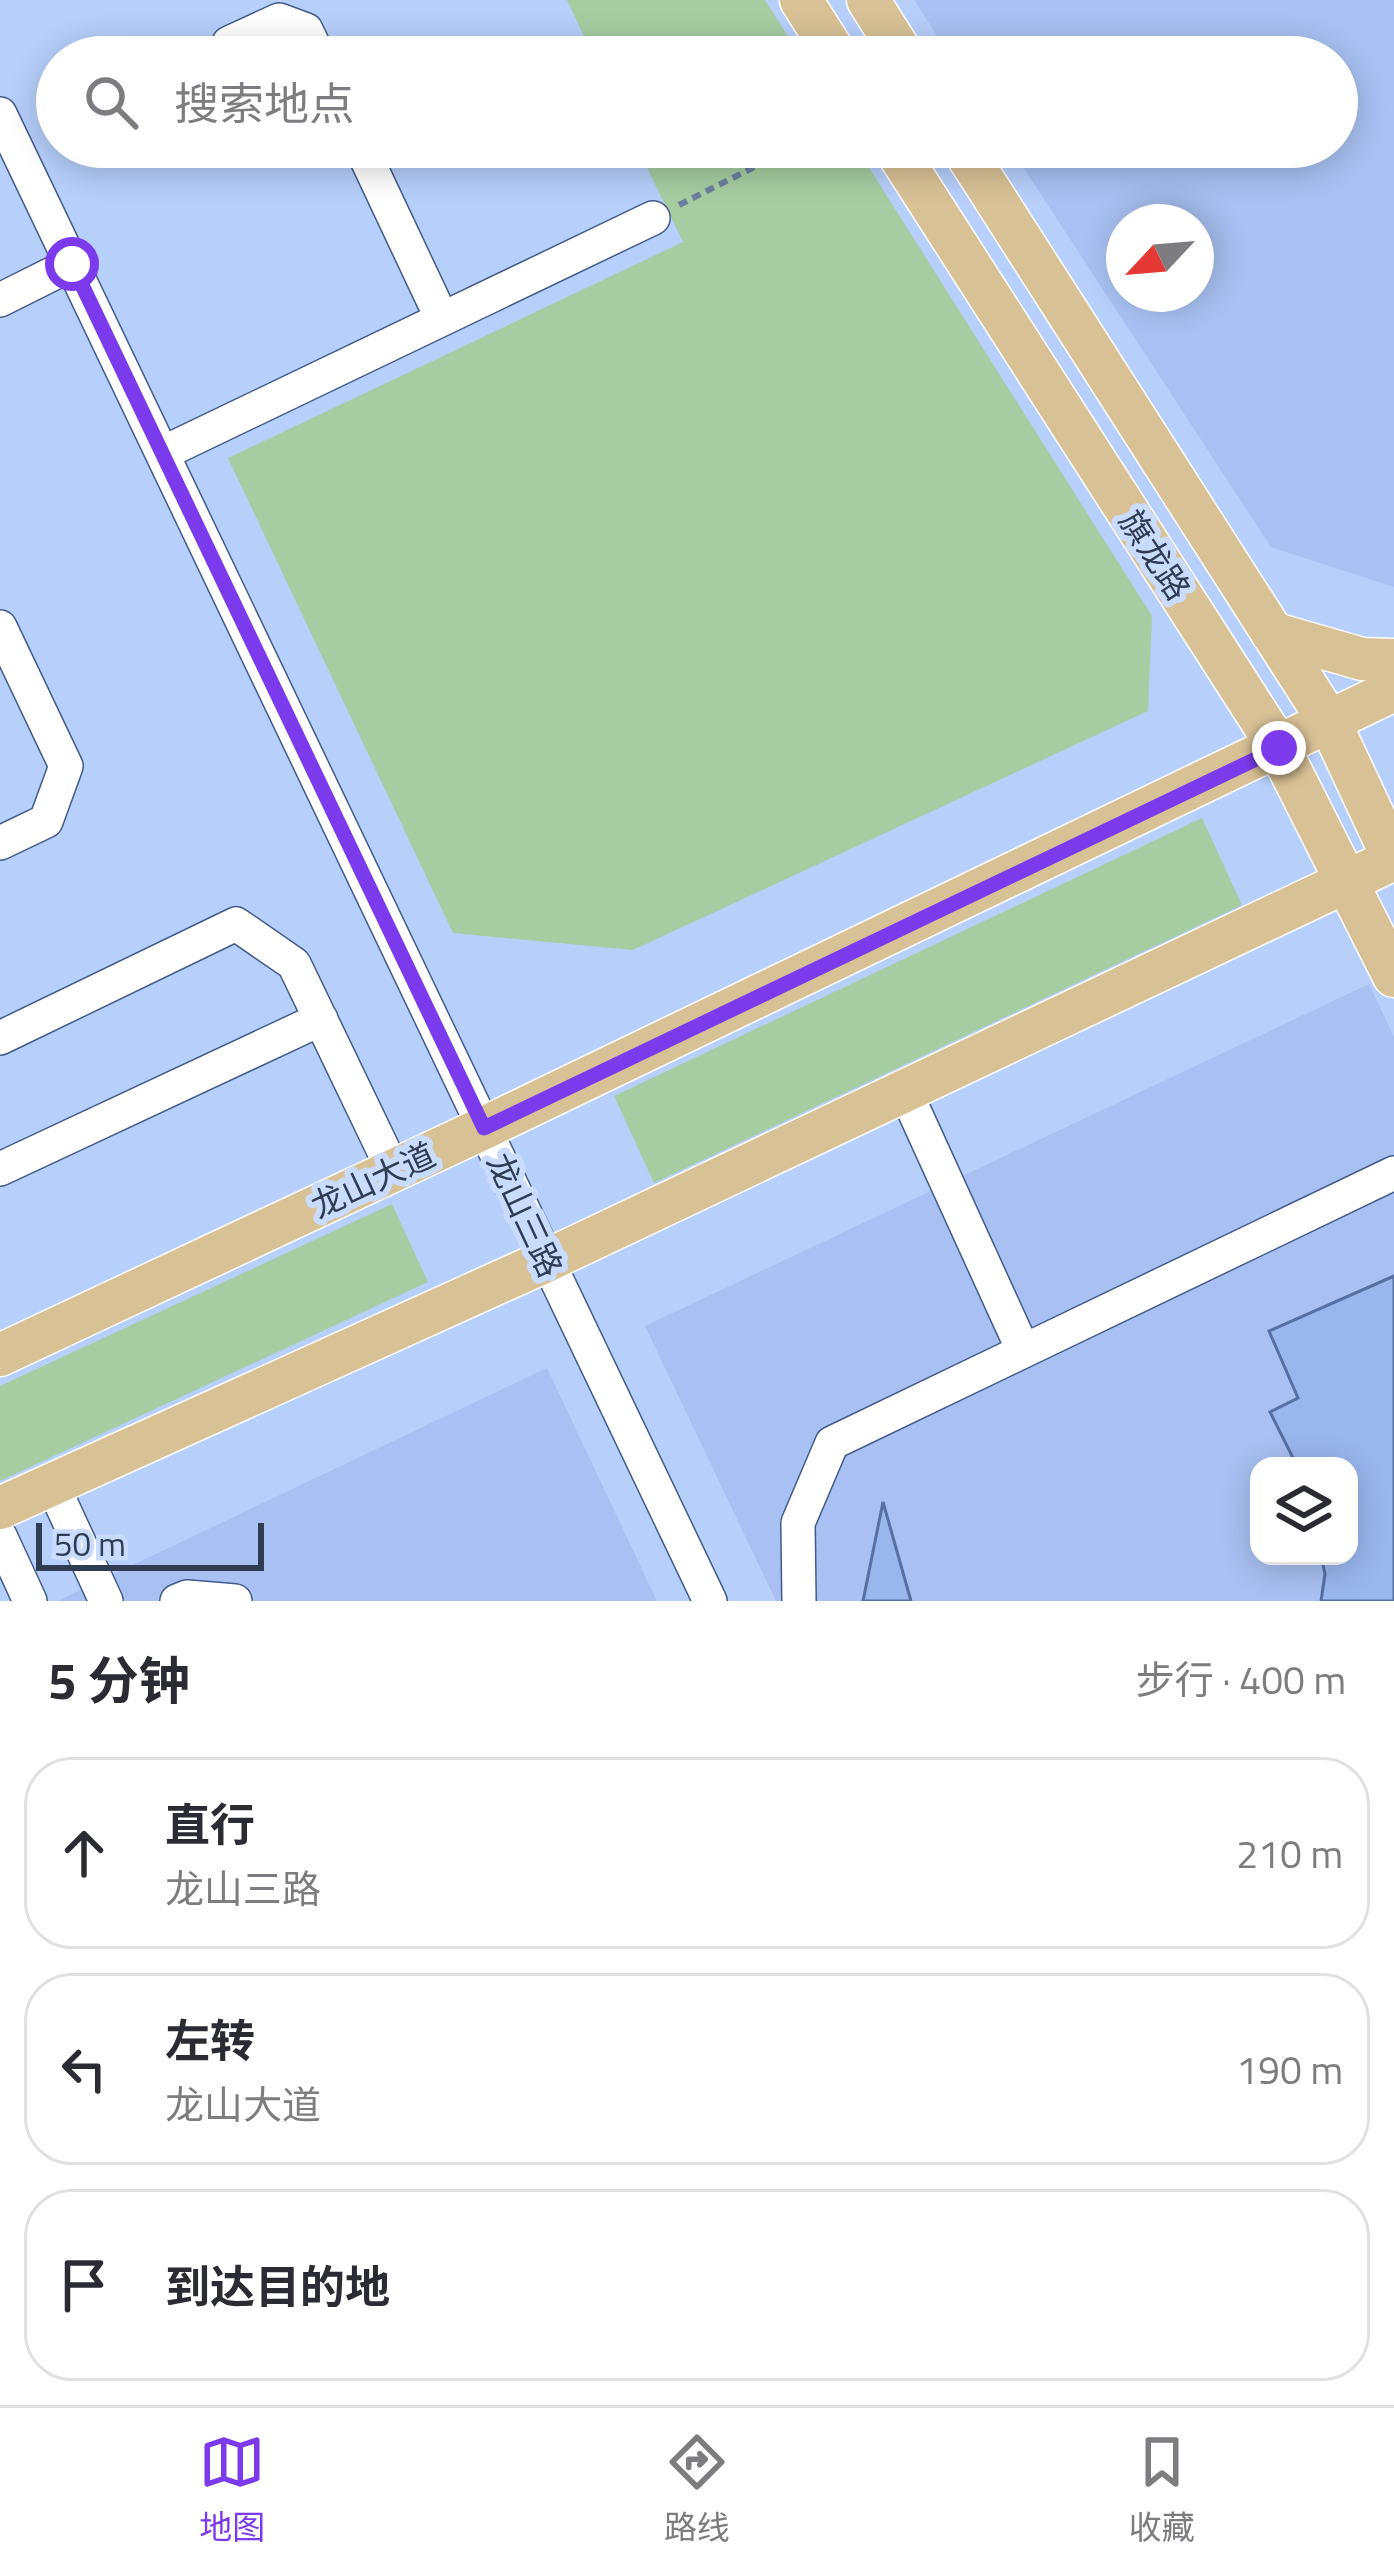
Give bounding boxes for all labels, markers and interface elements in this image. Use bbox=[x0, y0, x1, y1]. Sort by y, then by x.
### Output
search box bbox=[36, 36, 1358, 168]
icon: search bbox=[78, 69, 144, 135]
text: 搜索地点 bbox=[174, 69, 354, 137]
north arrow bbox=[1106, 204, 1214, 312]
route start bbox=[45, 237, 99, 291]
street label: 旗龙路 bbox=[1107, 500, 1203, 610]
route end bbox=[1252, 721, 1306, 775]
street label: 龙山大道 bbox=[303, 1129, 443, 1231]
street label: 龙山三路 bbox=[474, 1145, 576, 1285]
map controls bbox=[1250, 1457, 1358, 1565]
button: layers bbox=[1250, 1457, 1358, 1565]
scale bar bbox=[36, 1517, 264, 1570]
text: 50 m bbox=[54, 1519, 126, 1569]
text: 5 分钟 bbox=[48, 1641, 190, 1719]
text: 步行 · 400 m bbox=[1136, 1650, 1346, 1709]
text: 直行 bbox=[165, 1790, 255, 1858]
icon: ahead bbox=[51, 1820, 117, 1886]
text: 210 m bbox=[1236, 1824, 1343, 1883]
text: 龙山三路 bbox=[165, 1859, 321, 1918]
text: 左转 bbox=[165, 2006, 255, 2074]
icon: left bbox=[51, 2036, 117, 2102]
text: 190 m bbox=[1236, 2040, 1343, 2099]
text: 龙山大道 bbox=[165, 2075, 321, 2134]
icon: arrive bbox=[51, 2252, 117, 2318]
text: 到达目的地 bbox=[165, 2252, 390, 2320]
tab: 地图 bbox=[199, 2429, 265, 2552]
tab: 路线 bbox=[664, 2429, 730, 2552]
tab: 收藏 bbox=[1129, 2429, 1195, 2552]

